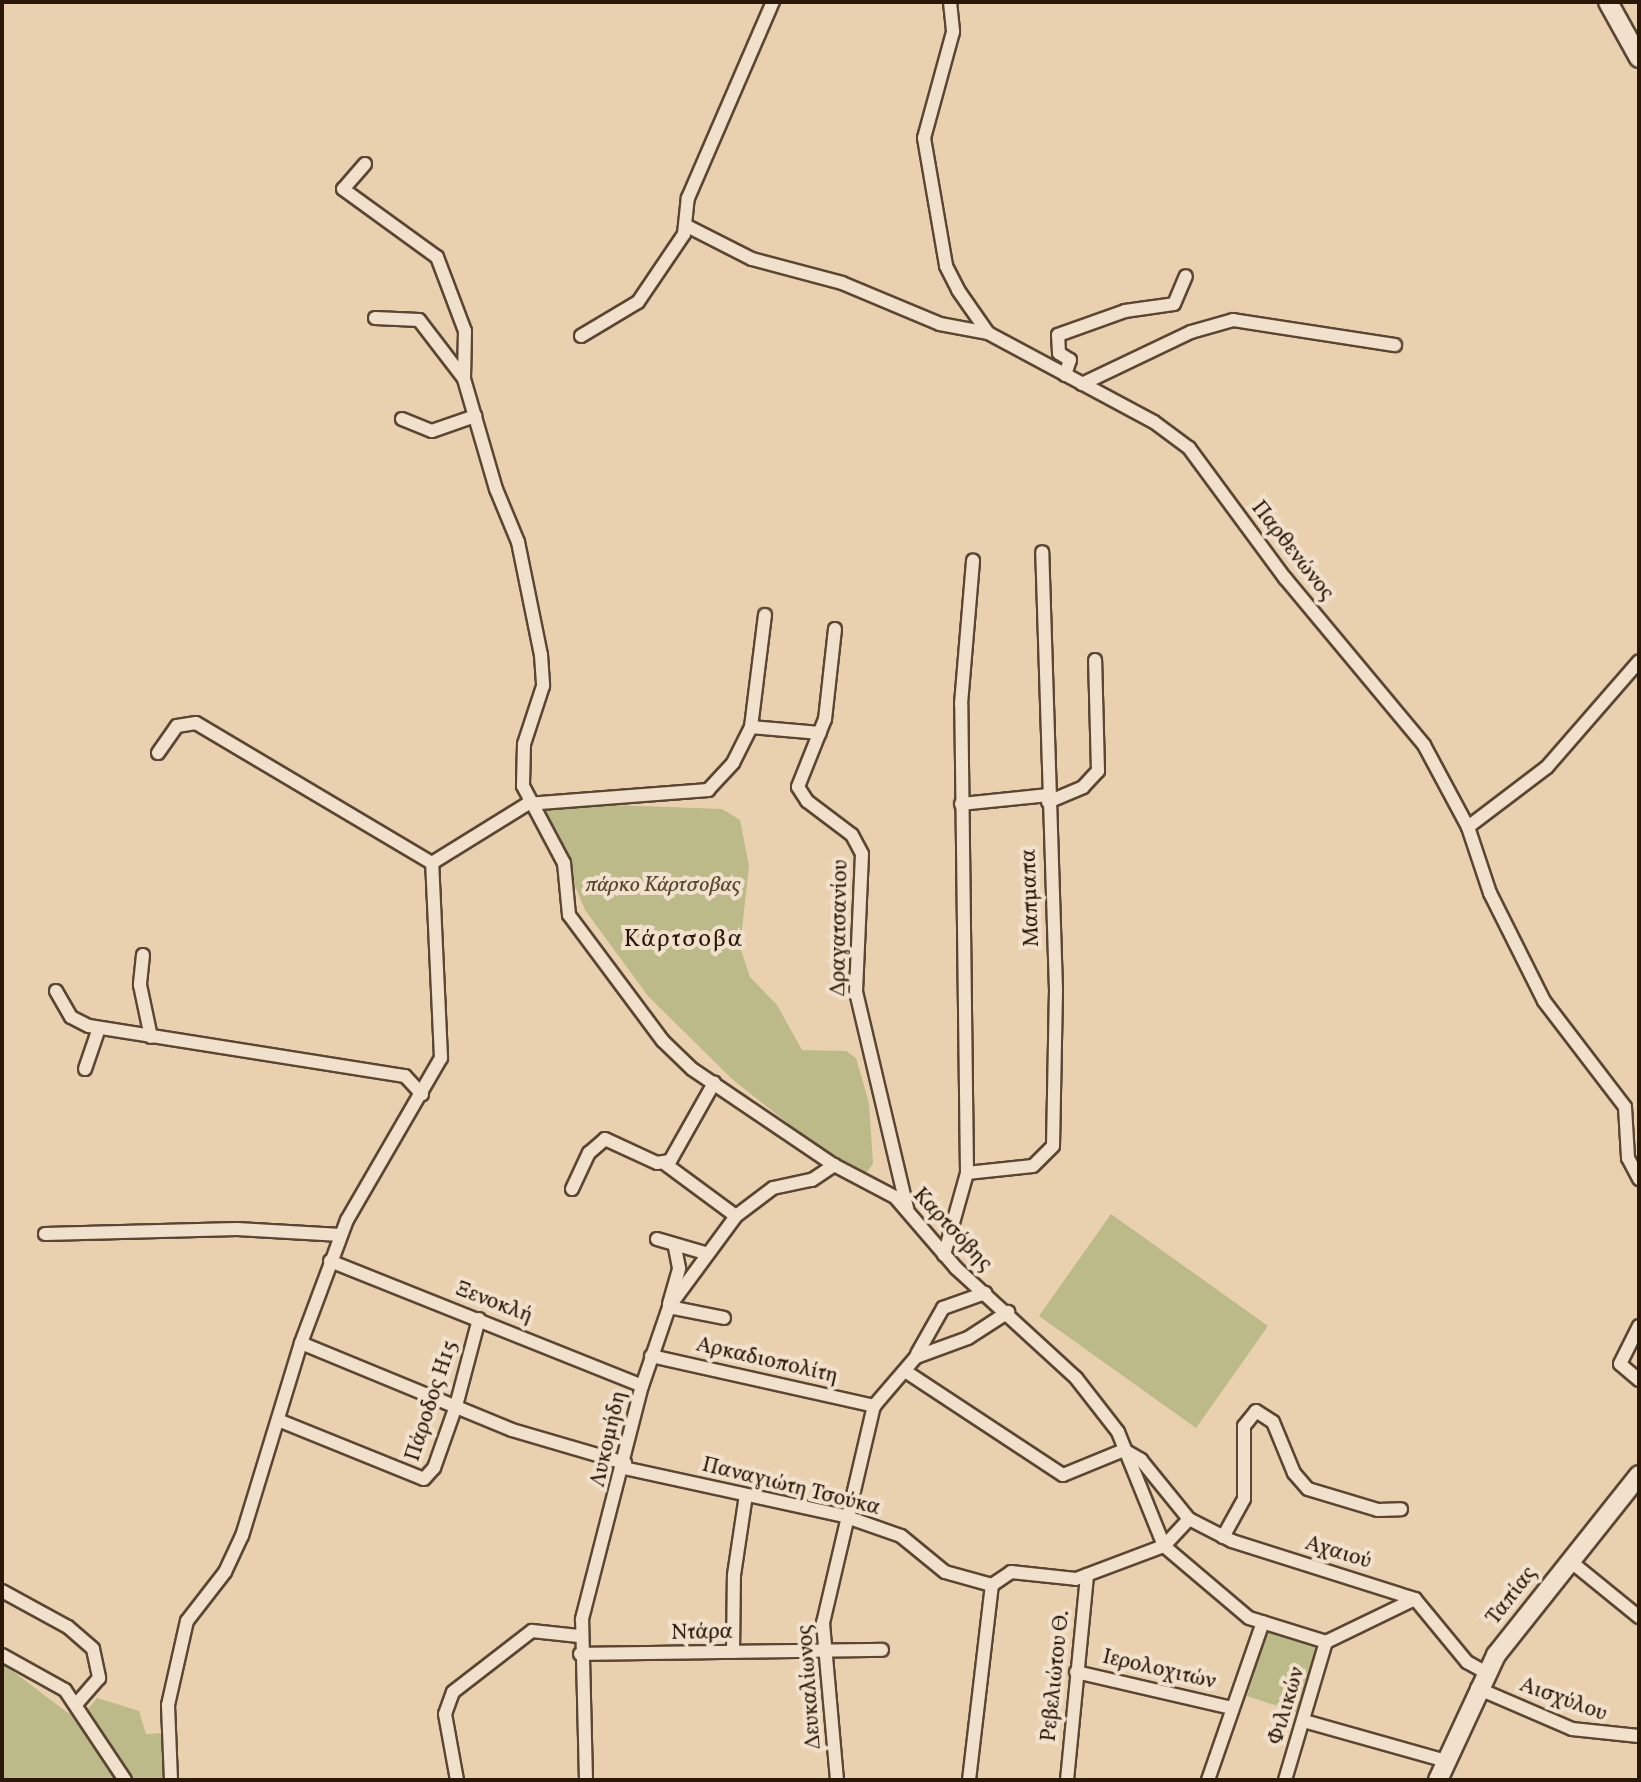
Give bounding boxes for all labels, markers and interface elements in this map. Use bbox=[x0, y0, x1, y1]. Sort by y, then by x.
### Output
street label: Παρθενώνος bbox=[1245, 496, 1339, 606]
street label: Μαπμαπα bbox=[1016, 848, 1046, 948]
street label: Δραγατσανίου bbox=[826, 859, 854, 997]
park label: πάρκο Κάρτσοβας bbox=[586, 873, 740, 899]
district label: Κάρτσοβα bbox=[624, 927, 744, 955]
street label: Καρτσόβης bbox=[907, 1183, 997, 1277]
street label: Ξενοκλή bbox=[452, 1276, 536, 1330]
street label: Αρκαδιοπολίτη bbox=[693, 1332, 841, 1390]
street label: Πάροδος Η15 bbox=[400, 1337, 464, 1465]
street label: Λυκομήδη bbox=[585, 1388, 633, 1490]
street label: Παναγιώτη Τσούκα bbox=[699, 1452, 883, 1522]
street label: Αχαιού bbox=[1302, 1530, 1374, 1576]
street label: Ταπίας bbox=[1481, 1561, 1543, 1631]
street label: Ρεβελιώτου Θ. bbox=[1036, 1609, 1076, 1743]
street label: Ντάρα bbox=[671, 1619, 733, 1647]
street label: Δευκαλίωνος bbox=[792, 1624, 828, 1750]
street label: Ιερολοχιτών bbox=[1100, 1644, 1218, 1696]
street label: Φιλικών bbox=[1263, 1664, 1311, 1748]
street label: Αισχύλου bbox=[1516, 1672, 1610, 1728]

